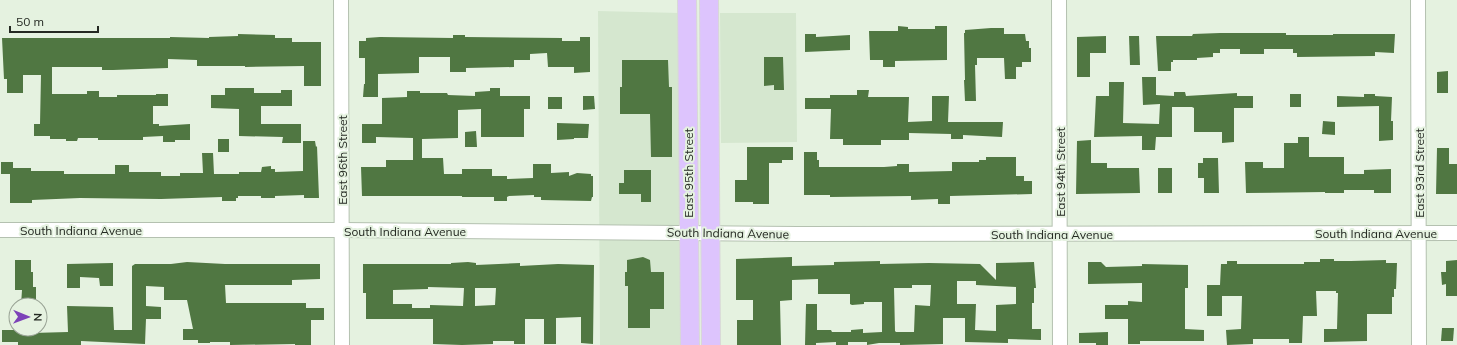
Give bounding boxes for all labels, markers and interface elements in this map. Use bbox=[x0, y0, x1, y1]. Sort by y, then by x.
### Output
scale bar bbox=[10, 8, 98, 34]
text: 50 m bbox=[16, 14, 44, 29]
street label: East 96th Street bbox=[335, 115, 350, 205]
street label: East 94th Street bbox=[1053, 127, 1068, 217]
street label: East 95th Street bbox=[681, 128, 696, 218]
street label: East 93rd Street bbox=[1412, 128, 1427, 218]
street label: South Indiana Avenue bbox=[20, 223, 142, 238]
street label: South Indiana Avenue bbox=[344, 224, 466, 239]
street label: South Indiana Avenue bbox=[667, 224, 789, 242]
street label: South Indiana Avenue bbox=[1315, 226, 1437, 241]
street label: South Indiana Avenue bbox=[991, 227, 1113, 242]
north arrow bbox=[8, 297, 48, 337]
text: N bbox=[31, 313, 45, 321]

